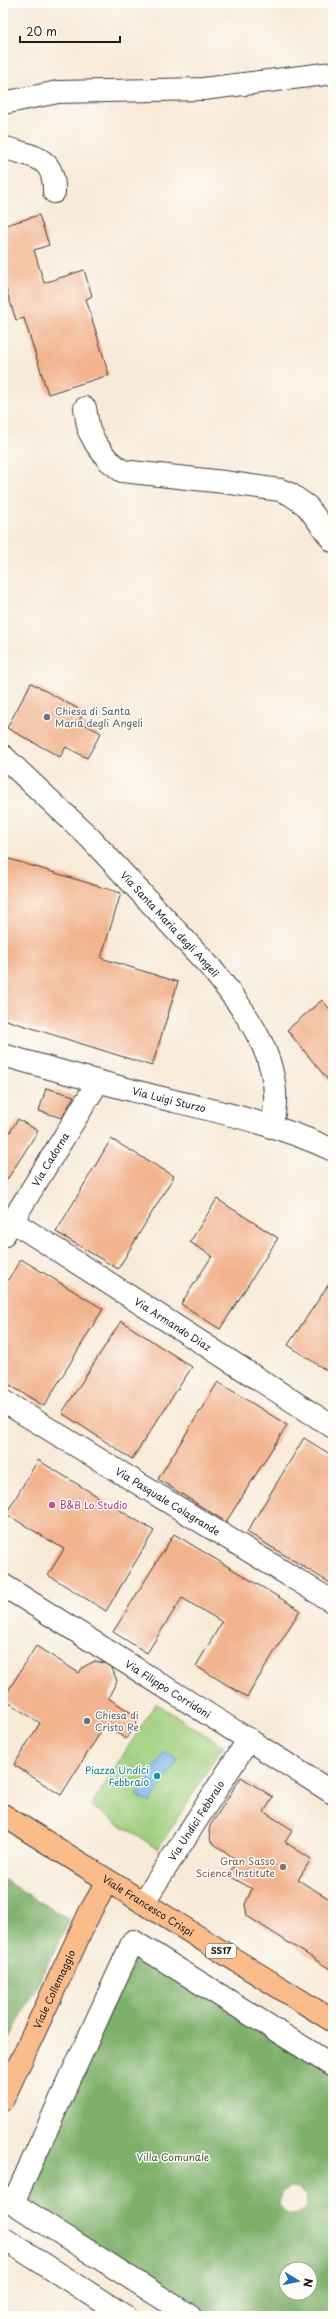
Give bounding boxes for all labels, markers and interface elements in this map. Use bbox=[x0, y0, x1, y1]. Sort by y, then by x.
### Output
scale bar bbox=[20, 18, 120, 44]
text: 20 m bbox=[26, 22, 57, 40]
place label: Chiesa di Santa Maria degli Angeli bbox=[55, 703, 143, 730]
marker: Chiesa di Santa Maria degli Angeli bbox=[42, 712, 52, 722]
street label: Via Santa Maria degli Angeli bbox=[117, 868, 223, 980]
street label: Via Luigi Sturzo bbox=[131, 1083, 208, 1115]
street label: Via Cadorna bbox=[27, 1129, 73, 1189]
street label: Via Armando Diaz bbox=[132, 1293, 215, 1354]
street label: Via Pasquale Colagrande bbox=[113, 1463, 224, 1539]
place label: B&B Lo Studio bbox=[60, 1497, 128, 1512]
marker: B&B Lo Studio bbox=[47, 1500, 57, 1510]
street label: Via Filippo Corridoni bbox=[123, 1656, 214, 1721]
place label: Chiesa di Cristo Re bbox=[95, 1707, 140, 1734]
marker: Chiesa di Cristo Re bbox=[82, 1716, 92, 1726]
place label: Piazza Undici Febbraio bbox=[85, 1762, 149, 1789]
marker: Piazza Undici Febbraio bbox=[152, 1771, 162, 1781]
street label: Via Undici Febbraio bbox=[164, 1777, 228, 1864]
place label: Gran Sasso Science Institute bbox=[196, 1853, 276, 1880]
marker: Gran Sasso Science Institute bbox=[278, 1862, 288, 1872]
street label: Viale Francesco Crispi bbox=[100, 1871, 197, 1940]
road number: SS17 bbox=[206, 1944, 236, 1958]
street label: Viale Collemaggio bbox=[29, 1947, 79, 2031]
park label: Villa Comunale bbox=[137, 2149, 210, 2164]
north arrow bbox=[278, 2261, 318, 2301]
text: N bbox=[299, 2277, 317, 2289]

